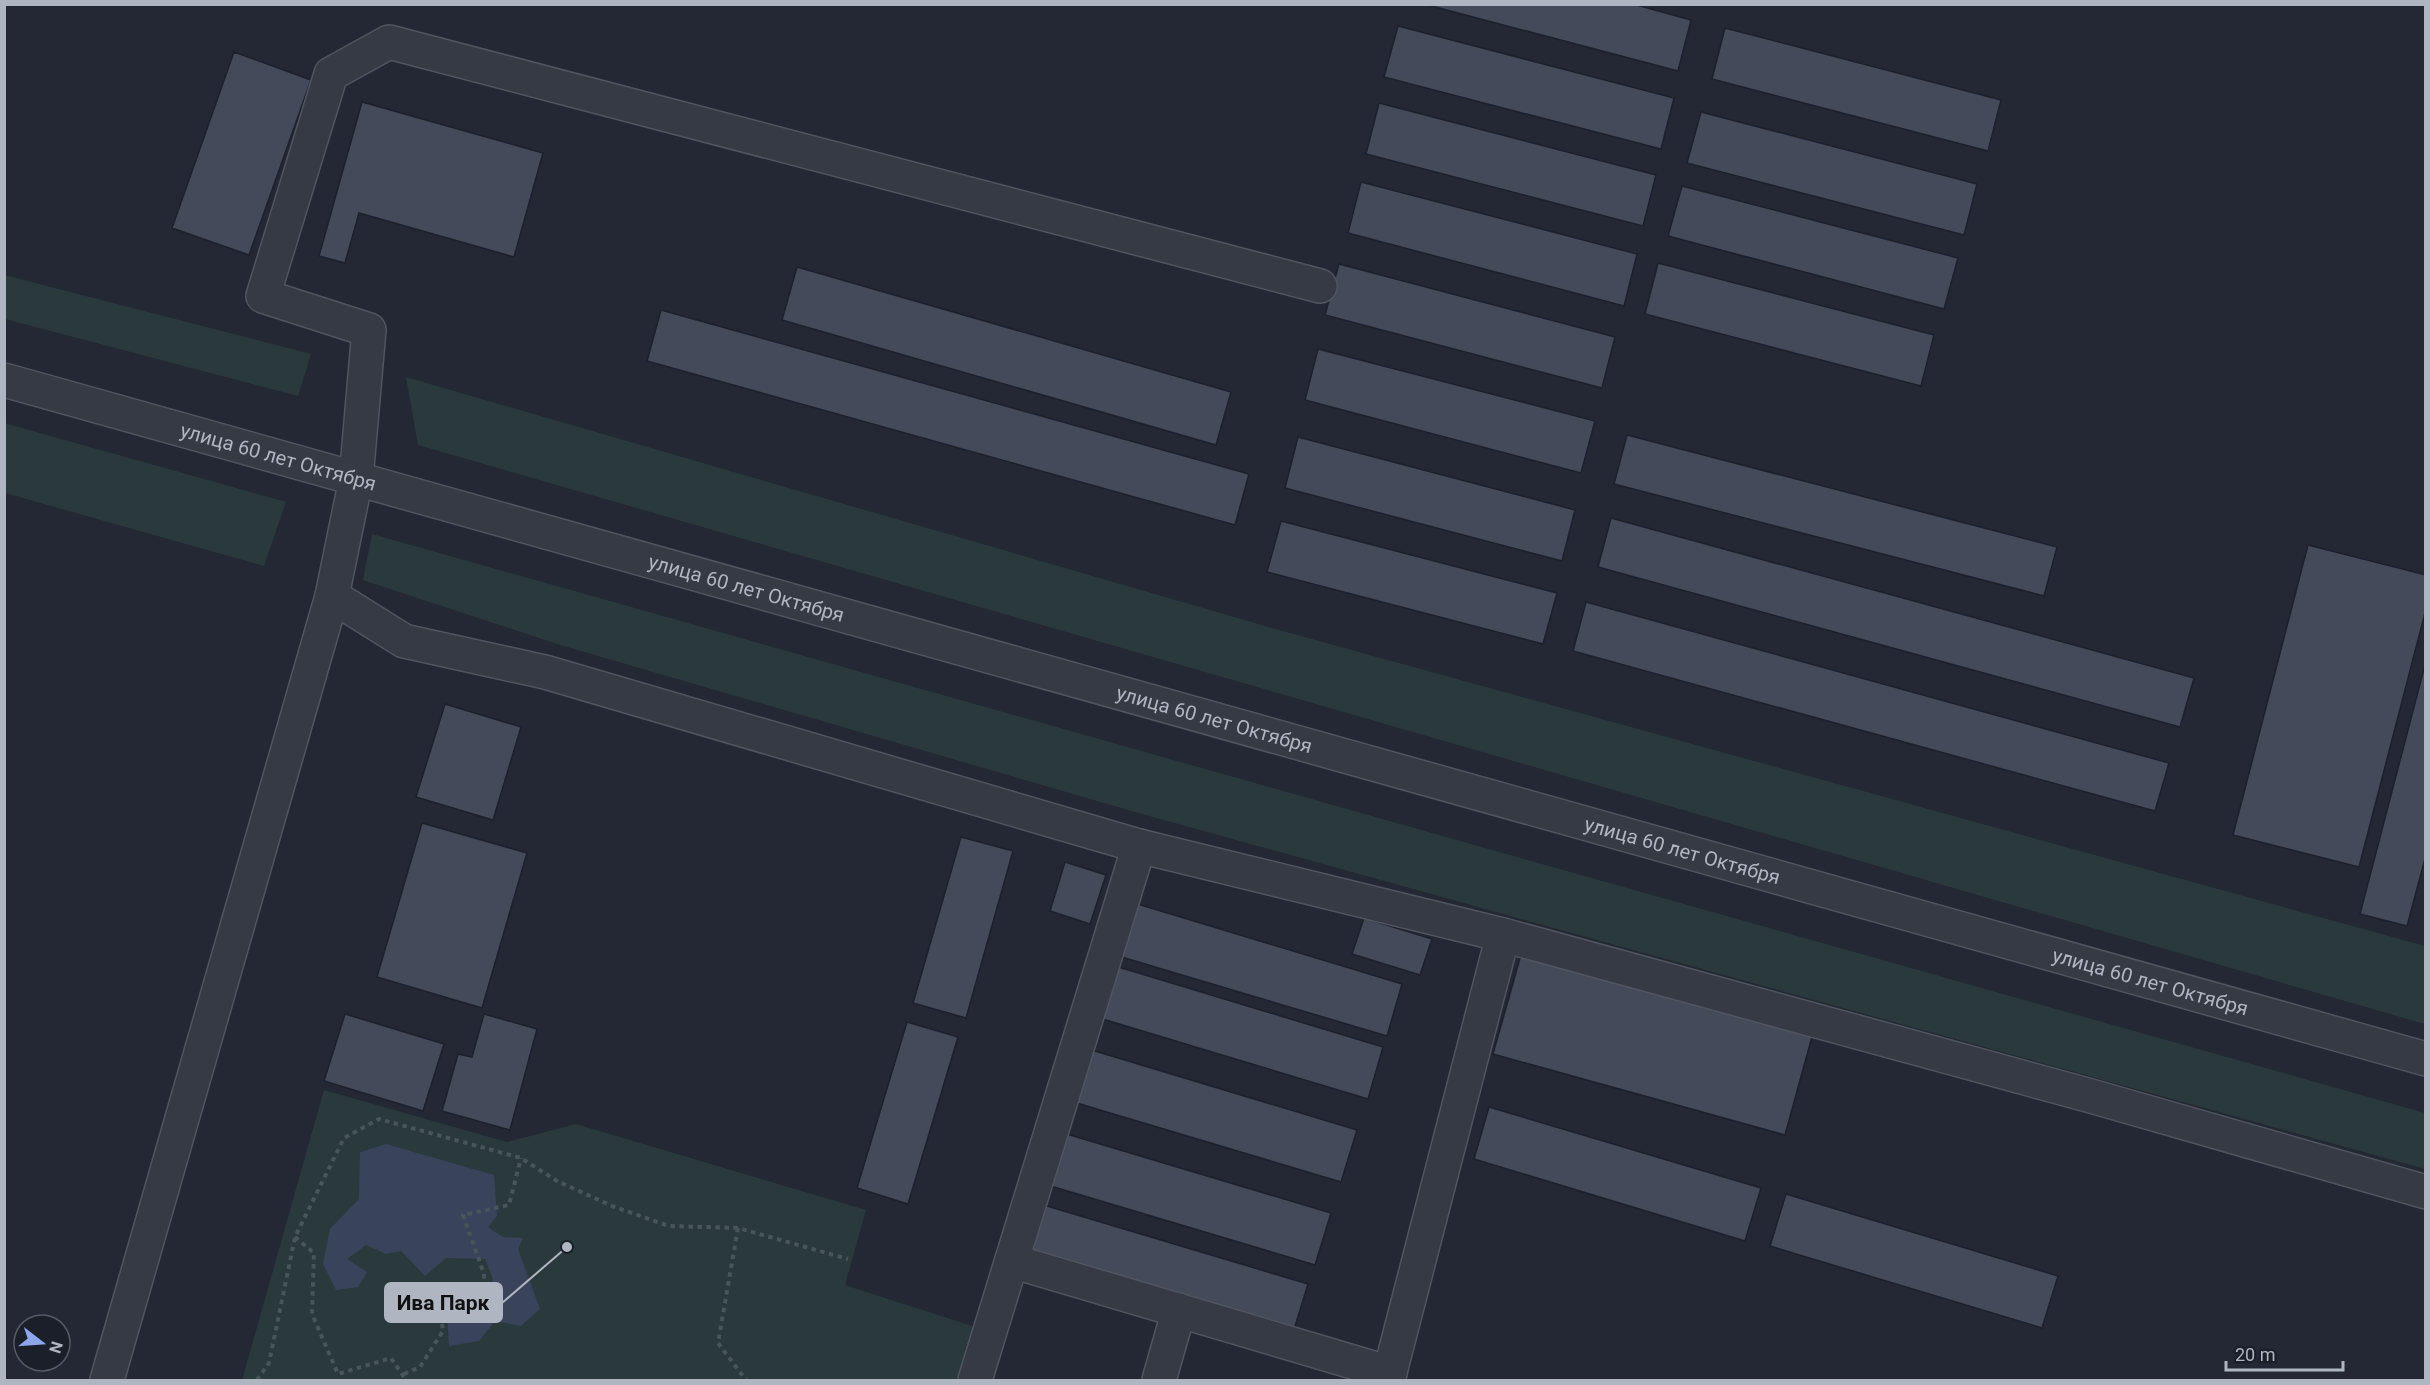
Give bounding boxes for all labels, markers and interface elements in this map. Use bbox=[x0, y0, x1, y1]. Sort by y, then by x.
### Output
street label: улица 60 лет Октября bbox=[178, 418, 379, 496]
street label: улица 60 лет Октября bbox=[646, 549, 847, 627]
street label: улица 60 лет Октября bbox=[1114, 680, 1315, 758]
street label: улица 60 лет Октября bbox=[1582, 812, 1783, 889]
street label: улица 60 лет Октября bbox=[2050, 943, 2251, 1021]
callout: Ива Парк bbox=[385, 1283, 502, 1322]
text: Ива Парк bbox=[397, 1291, 490, 1315]
north arrow bbox=[12, 1313, 72, 1373]
scale bar bbox=[2226, 1334, 2343, 1372]
text: N bbox=[45, 1339, 67, 1355]
text: 20 m bbox=[2235, 1344, 2275, 1365]

